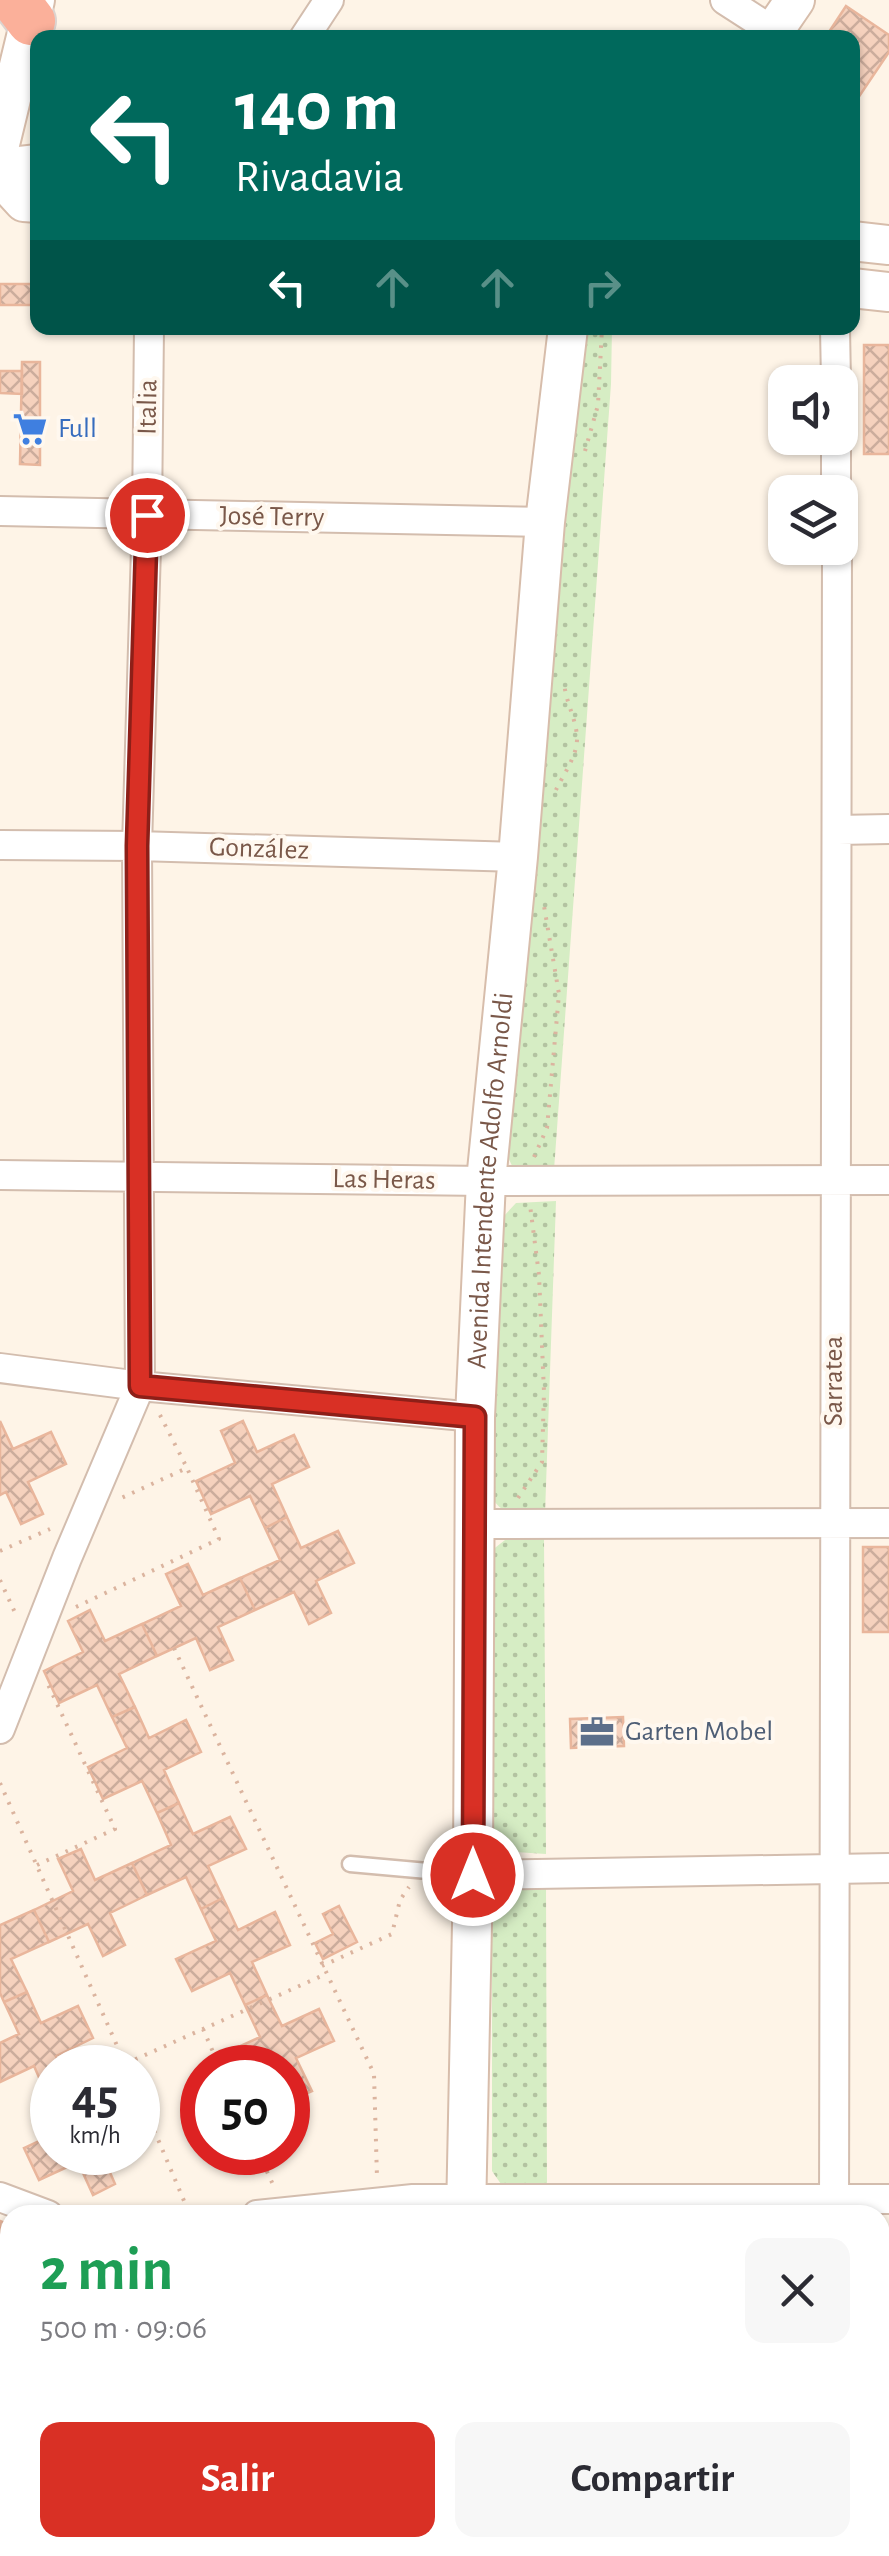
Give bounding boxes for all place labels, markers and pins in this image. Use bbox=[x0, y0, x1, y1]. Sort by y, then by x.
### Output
supermarket icon: Full bbox=[11, 410, 49, 448]
place label: Full bbox=[58, 415, 97, 443]
pin bbox=[105, 473, 190, 558]
office icon: Garten Mobel bbox=[578, 1713, 616, 1751]
place label: Garten Mobel bbox=[625, 1718, 773, 1746]

